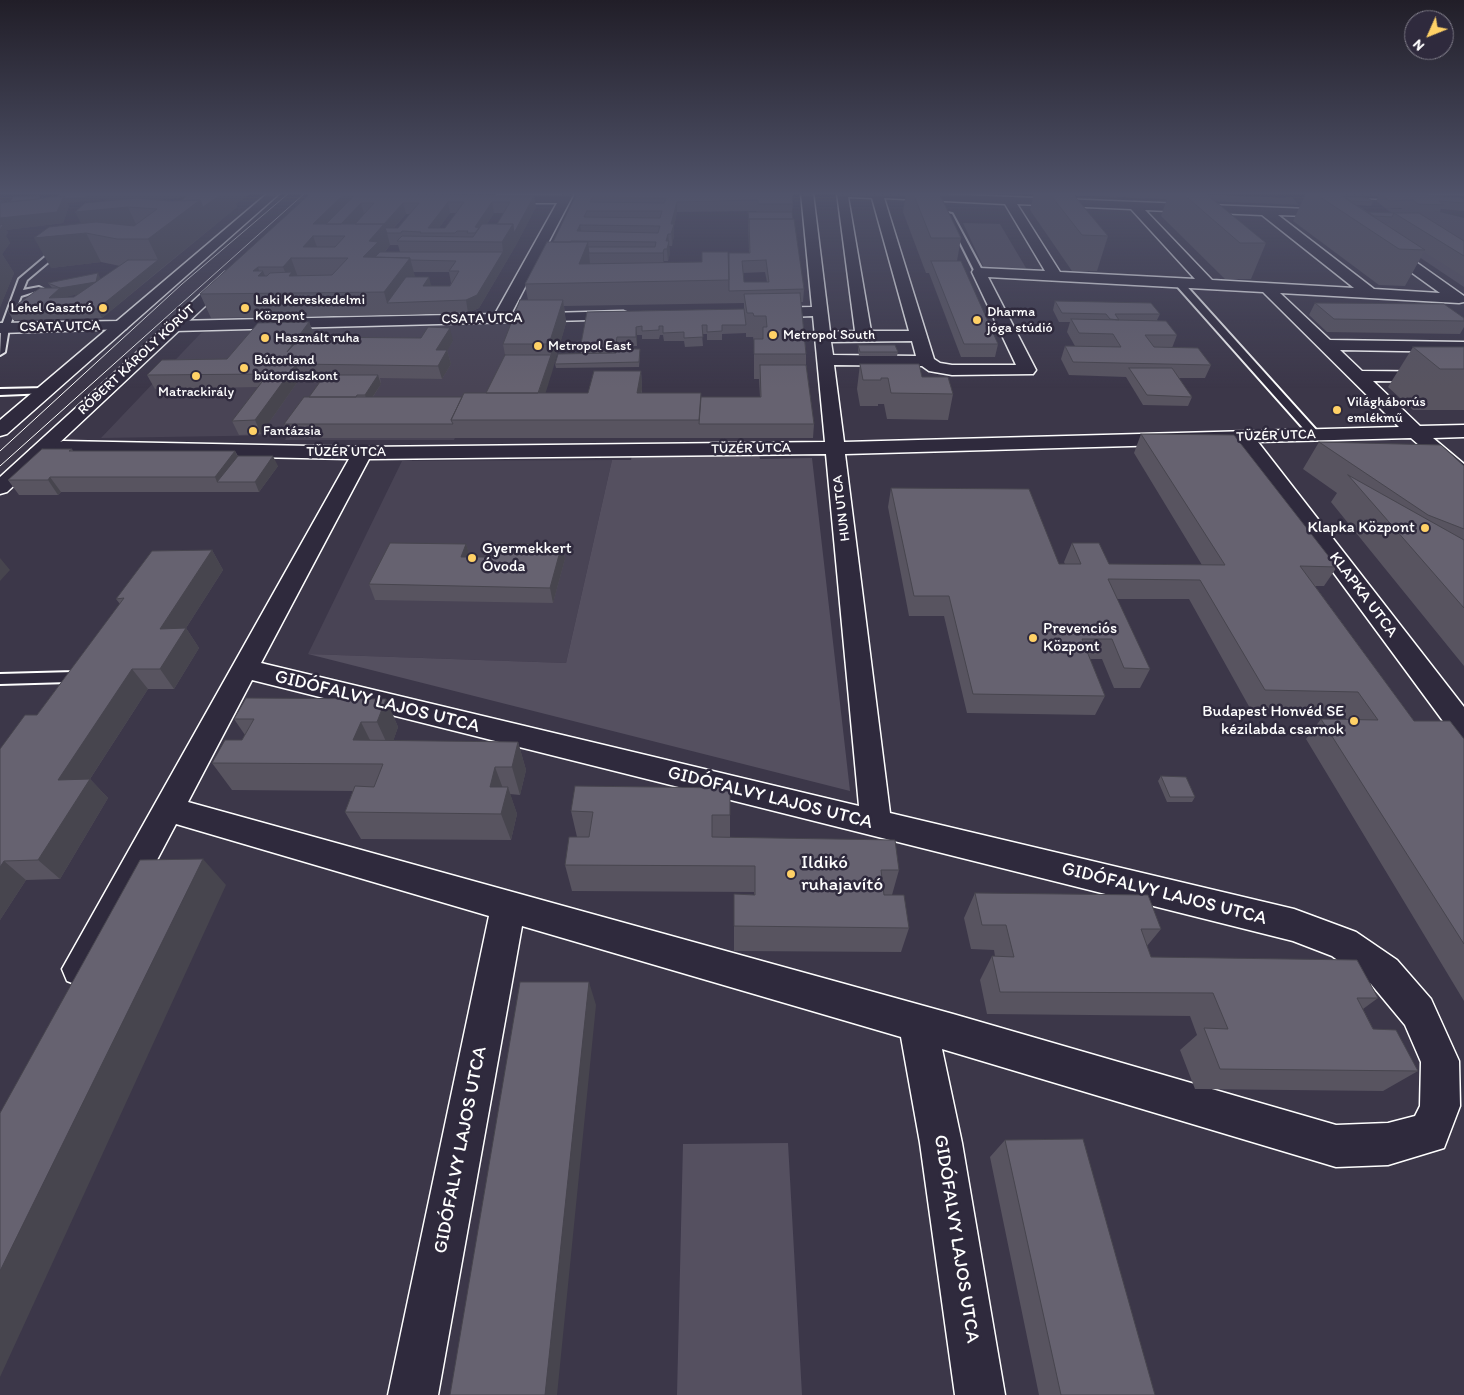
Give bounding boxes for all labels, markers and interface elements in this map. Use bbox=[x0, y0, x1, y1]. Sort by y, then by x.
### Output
north arrow bbox=[1404, 10, 1454, 60]
text: N bbox=[1409, 36, 1428, 54]
place label: Laki Kereskedelmi Központ bbox=[255, 292, 365, 324]
place label: Lehel Gasztró bbox=[10, 300, 93, 316]
street label: RÓBERT KÁROLY KÖRÚT bbox=[75, 301, 199, 419]
marker: Lehel Gasztró bbox=[97, 302, 109, 314]
marker: Laki Kereskedelmi Központ bbox=[239, 302, 251, 314]
place label: Dharma jóga stúdió bbox=[987, 304, 1053, 336]
street label: CSATA UTCA bbox=[441, 310, 523, 328]
marker: Dharma jóga stúdió bbox=[971, 314, 983, 326]
street label: CSATA UTCA bbox=[19, 318, 101, 336]
place label: Metropol South bbox=[783, 327, 875, 343]
marker: Metropol South bbox=[767, 329, 779, 341]
place label: Használt ruha bbox=[275, 330, 360, 346]
marker: Használt ruha bbox=[259, 332, 271, 344]
place label: Metropol East bbox=[548, 338, 631, 354]
marker: Metropol East bbox=[532, 340, 544, 352]
place label: Bútorland bútordiszkont bbox=[254, 352, 338, 384]
marker: Bútorland bútordiszkont bbox=[238, 362, 250, 374]
marker: Matrackirály bbox=[190, 370, 202, 382]
place label: Matrackirály bbox=[158, 384, 234, 400]
place label: Világháborús emlékmű bbox=[1347, 394, 1426, 427]
marker: Világháborús emlékmű bbox=[1331, 404, 1343, 416]
place label: Fantázsia bbox=[263, 423, 321, 439]
marker: Fantázsia bbox=[247, 425, 259, 437]
street label: TÜZÉR UTCA bbox=[1236, 426, 1316, 446]
street label: TÜZÉR UTCA bbox=[711, 440, 791, 458]
street label: TÜZÉR UTCA bbox=[306, 444, 386, 460]
street label: HUN UTCA bbox=[830, 474, 854, 542]
place label: Klapka Központ bbox=[1307, 518, 1415, 538]
marker: Klapka Központ bbox=[1419, 522, 1431, 534]
place label: Gyermekkert Óvoda bbox=[482, 539, 572, 577]
street label: KLAPKA UTCA bbox=[1325, 548, 1401, 642]
marker: Gyermekkert Óvoda bbox=[466, 552, 478, 564]
place label: Prevenciós Központ bbox=[1043, 619, 1117, 657]
marker: Prevenciós Központ bbox=[1027, 632, 1039, 644]
street label: GIDÓFALVY LAJOS UTCA bbox=[272, 665, 482, 739]
place label: Budapest Honvéd SE kézilabda csarnok bbox=[1202, 702, 1344, 740]
marker: Budapest Honvéd SE kézilabda csarnok bbox=[1348, 715, 1360, 727]
street label: GIDÓFALVY LAJOS UTCA bbox=[665, 761, 875, 835]
place label: Ildikó ruhajavító bbox=[801, 852, 883, 896]
street label: GIDÓFALVY LAJOS UTCA bbox=[1059, 857, 1269, 931]
marker: Ildikó ruhajavító bbox=[785, 868, 797, 880]
street label: GIDÓFALVY LAJOS UTCA bbox=[430, 1045, 492, 1255]
street label: GIDÓFALVY LAJOS UTCA bbox=[928, 1133, 984, 1345]

